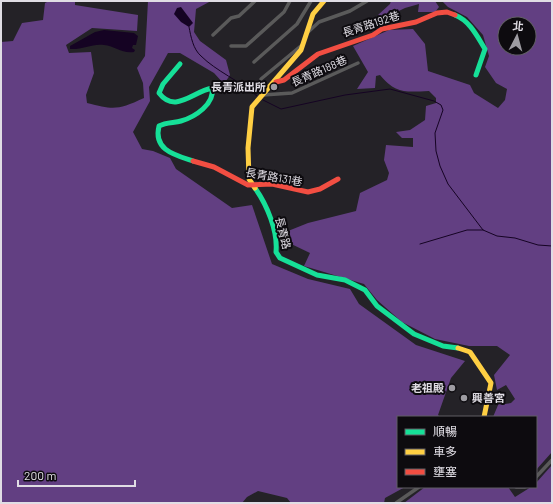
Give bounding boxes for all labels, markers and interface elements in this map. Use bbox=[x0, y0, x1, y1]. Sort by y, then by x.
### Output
street label: 長青路192巷 bbox=[341, 8, 401, 39]
north arrow bbox=[497, 16, 537, 56]
text: 北 bbox=[512, 19, 524, 33]
street label: 長青路188巷 bbox=[289, 53, 349, 89]
place label: 長青派出所 bbox=[211, 80, 266, 93]
marker: 長青派出所 bbox=[269, 82, 279, 92]
street label: 長青路131巷 bbox=[245, 165, 303, 188]
street label: 長青路 bbox=[273, 215, 294, 250]
place label: 老祖殿 bbox=[411, 381, 444, 394]
marker: 老祖殿 bbox=[447, 383, 457, 393]
place label: 興善宮 bbox=[472, 391, 505, 404]
marker: 興善宮 bbox=[459, 393, 469, 403]
legend bbox=[397, 416, 537, 488]
text: 順暢 bbox=[433, 424, 457, 438]
text: 車多 bbox=[433, 444, 457, 458]
scale bar bbox=[18, 462, 135, 488]
text: 壅塞 bbox=[433, 464, 457, 478]
text: 200 m bbox=[24, 468, 56, 482]

